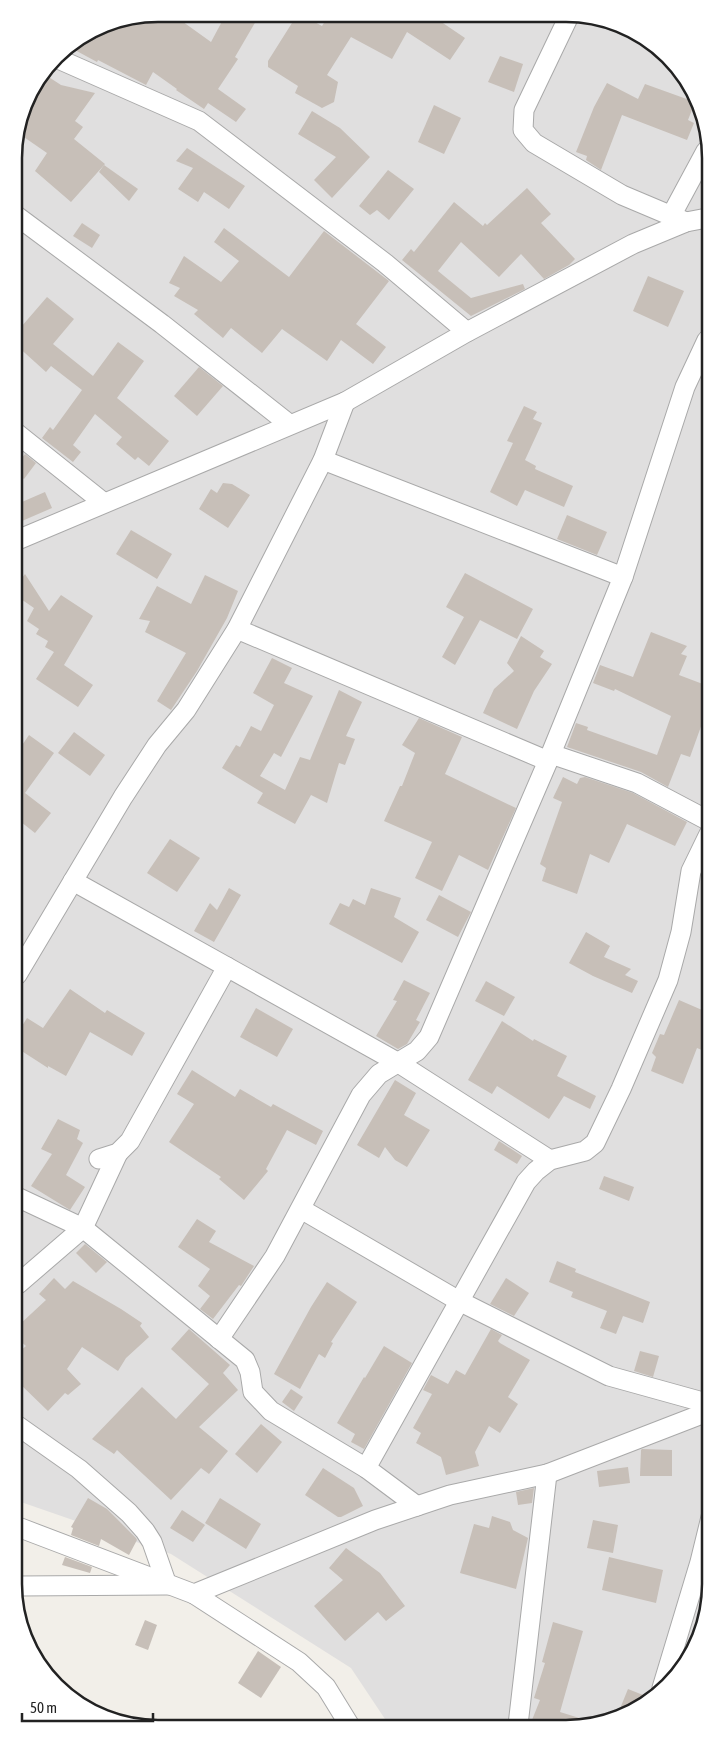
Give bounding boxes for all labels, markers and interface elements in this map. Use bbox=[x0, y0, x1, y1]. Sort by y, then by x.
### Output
scale bar bbox=[22, 1690, 154, 1722]
text: 50 m bbox=[30, 1699, 57, 1716]

